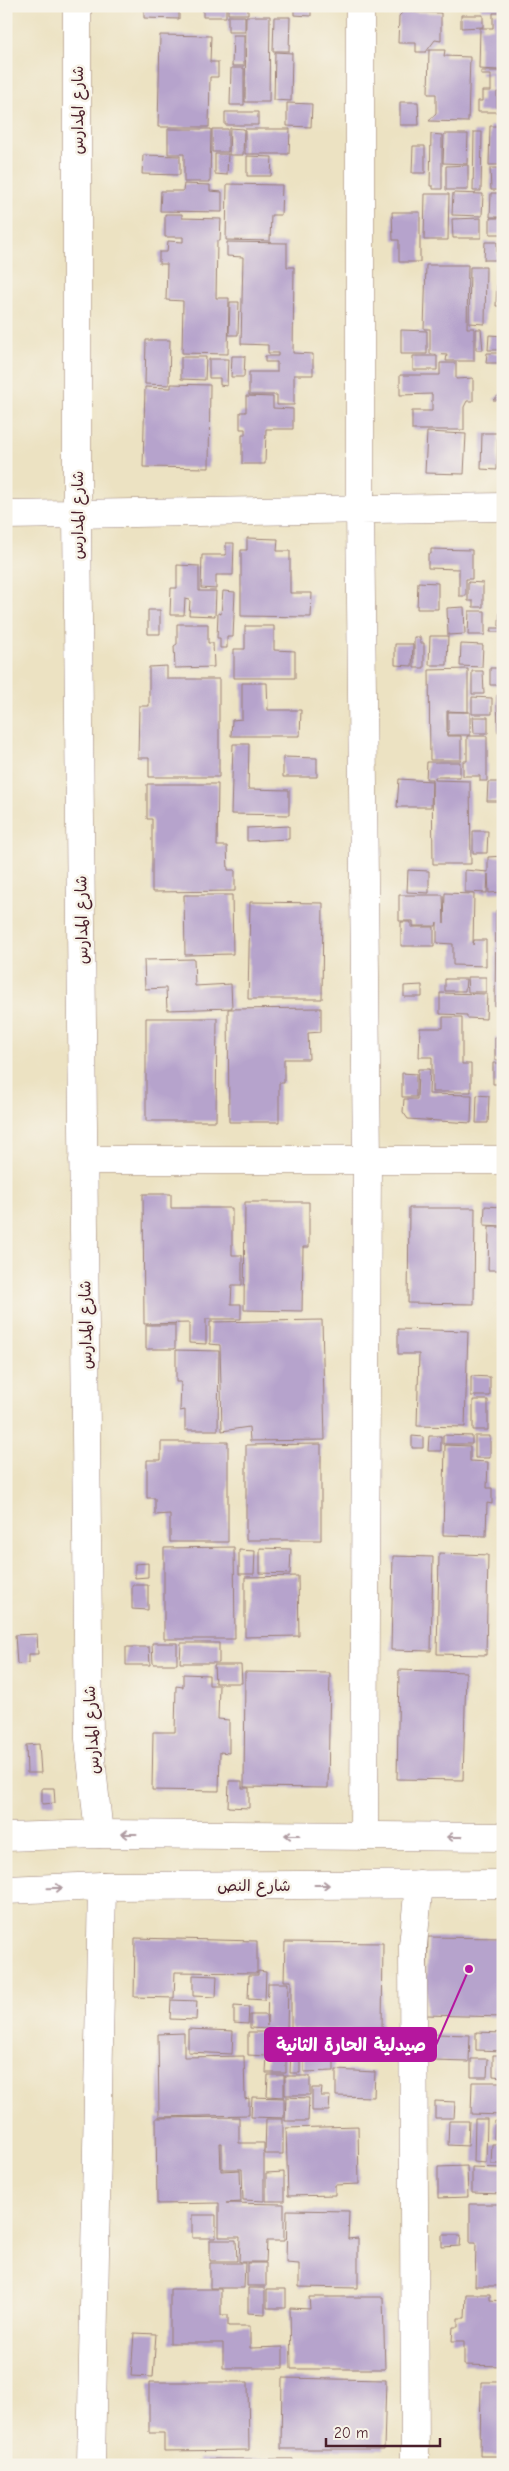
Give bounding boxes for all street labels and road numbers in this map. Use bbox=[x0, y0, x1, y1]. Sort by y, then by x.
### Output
street label: شارع المدارس bbox=[69, 66, 89, 154]
street label: شارع المدارس bbox=[69, 471, 89, 559]
street label: شارع المدارس bbox=[72, 875, 94, 965]
street label: شارع المدارس bbox=[76, 1280, 98, 1370]
street label: شارع المدارس bbox=[81, 1685, 105, 1775]
street label: شارع النص bbox=[217, 1877, 291, 1897]

